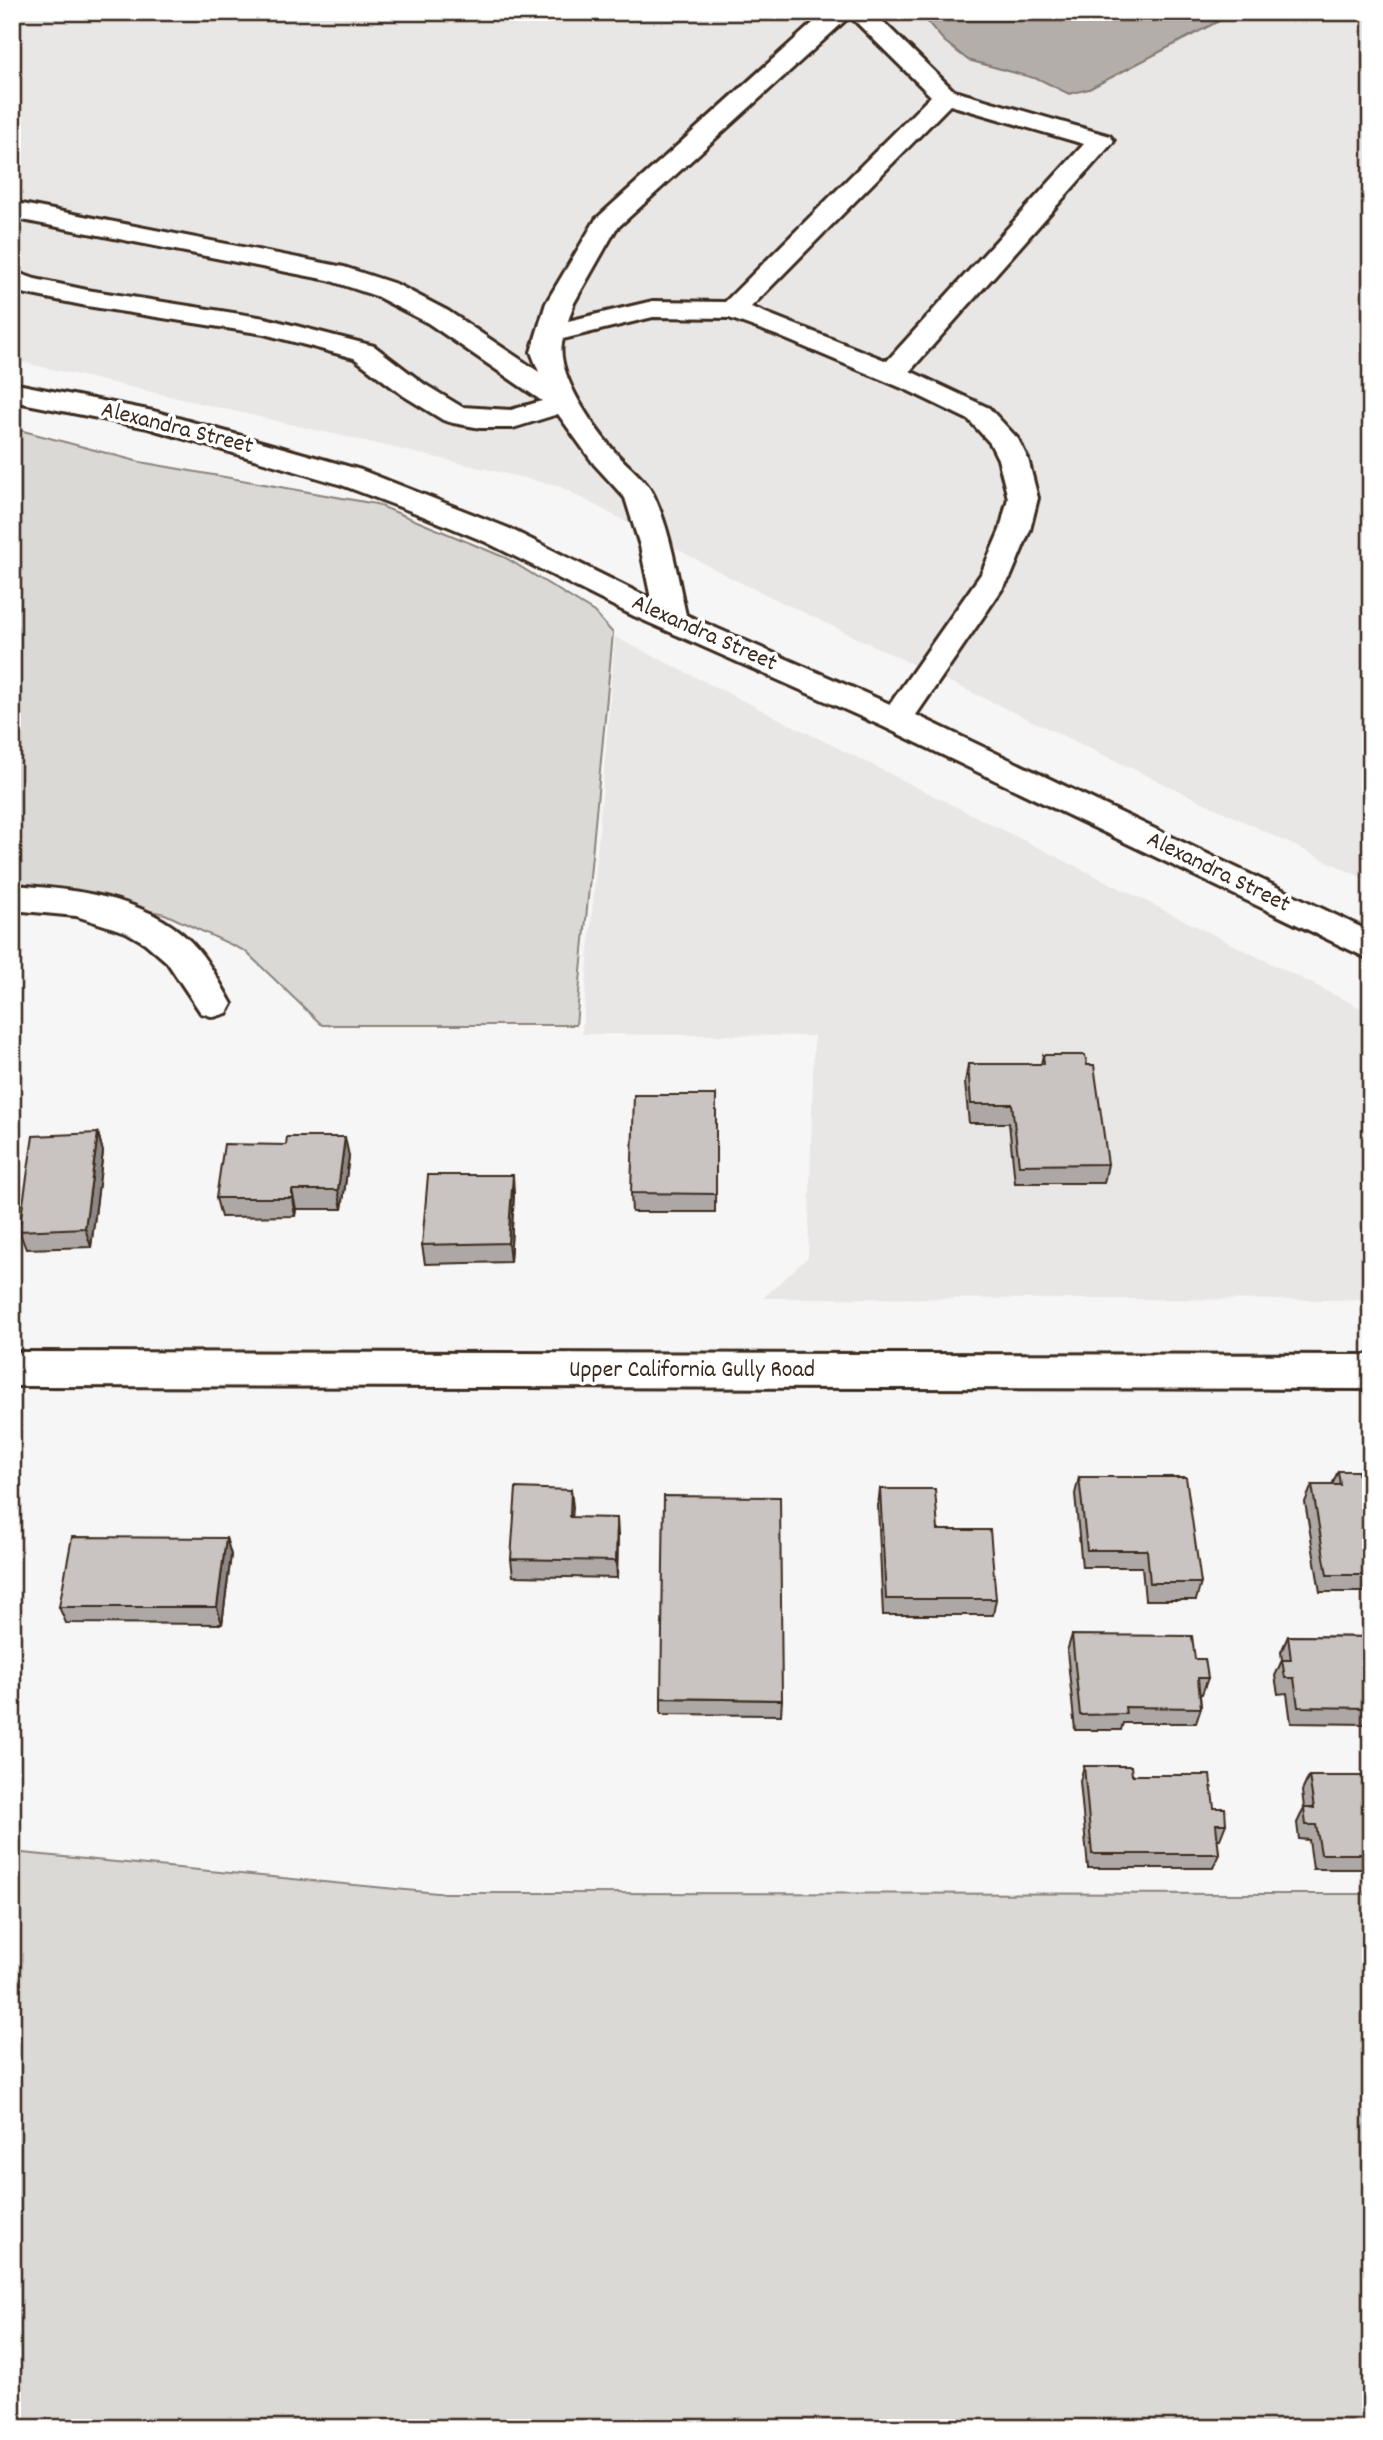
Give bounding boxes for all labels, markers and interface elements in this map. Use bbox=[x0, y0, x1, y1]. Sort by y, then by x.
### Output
street label: Alexandra Street bbox=[97, 394, 257, 464]
street label: Alexandra Street bbox=[626, 587, 782, 681]
street label: Alexandra Street bbox=[1141, 824, 1296, 923]
street label: Upper California Gully Road bbox=[569, 1354, 815, 1388]

